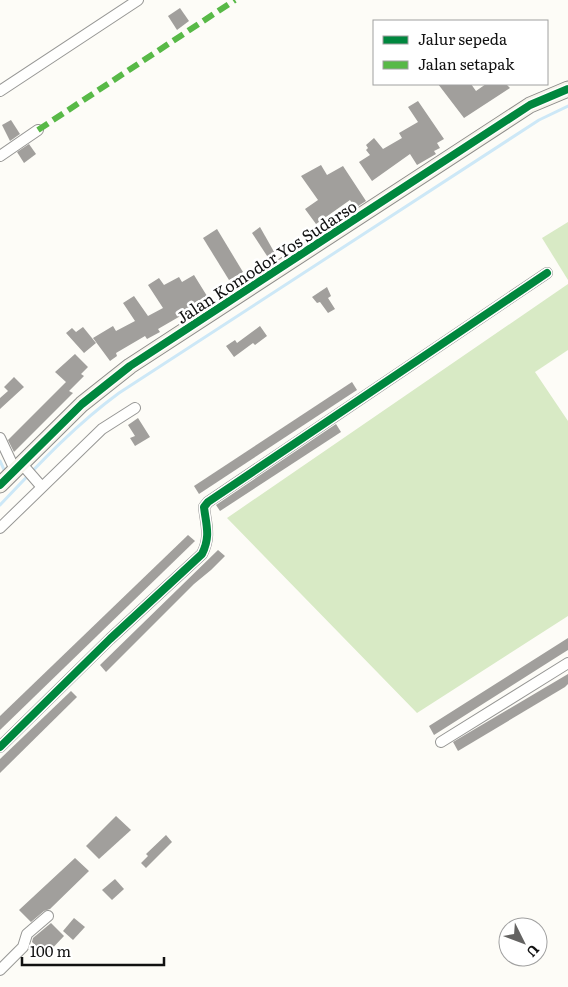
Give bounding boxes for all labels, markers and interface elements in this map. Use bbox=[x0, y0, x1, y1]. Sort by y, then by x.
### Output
legend bbox=[373, 20, 548, 85]
text: Jalur sepeda bbox=[418, 27, 508, 50]
text: Jalan setapak bbox=[418, 52, 515, 75]
street label: Jalan Komodor Yos Sudarso bbox=[171, 193, 361, 329]
north arrow bbox=[498, 917, 548, 967]
scale bar bbox=[22, 934, 165, 966]
text: 100 m bbox=[30, 939, 71, 962]
text: U bbox=[522, 941, 545, 962]

